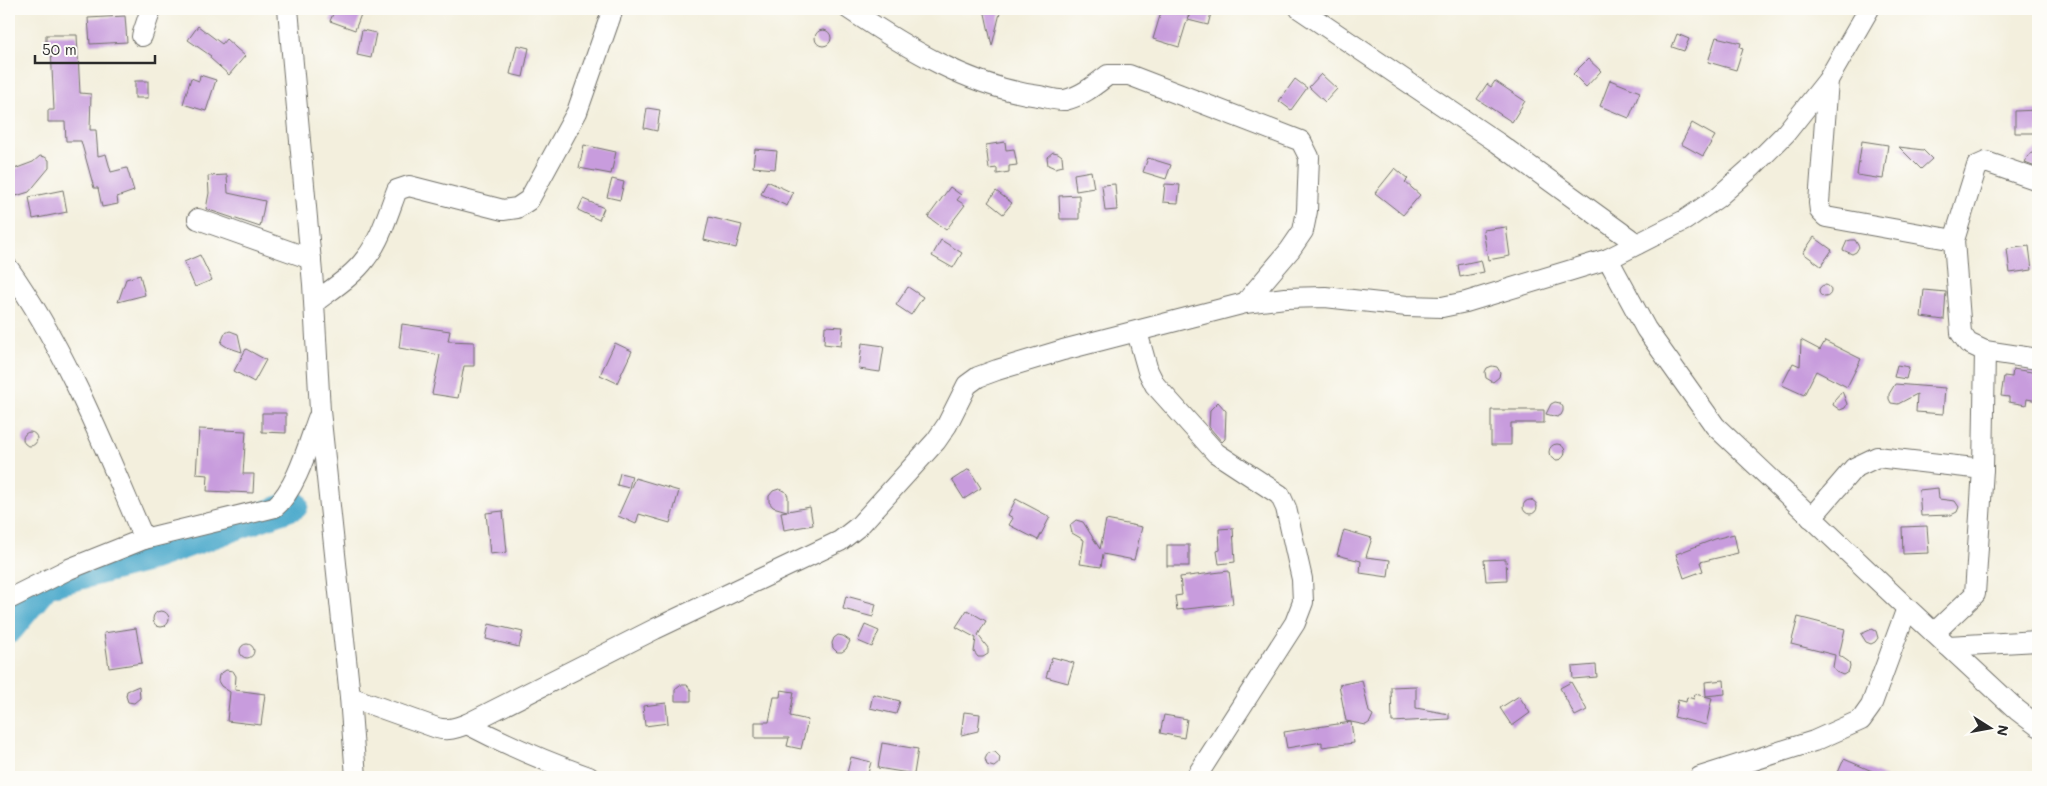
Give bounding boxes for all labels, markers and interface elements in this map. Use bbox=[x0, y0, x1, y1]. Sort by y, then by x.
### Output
scale bar bbox=[35, 32, 155, 64]
text: 50 m bbox=[42, 39, 77, 59]
north arrow bbox=[1964, 704, 2014, 754]
text: N bbox=[1993, 724, 2014, 738]

